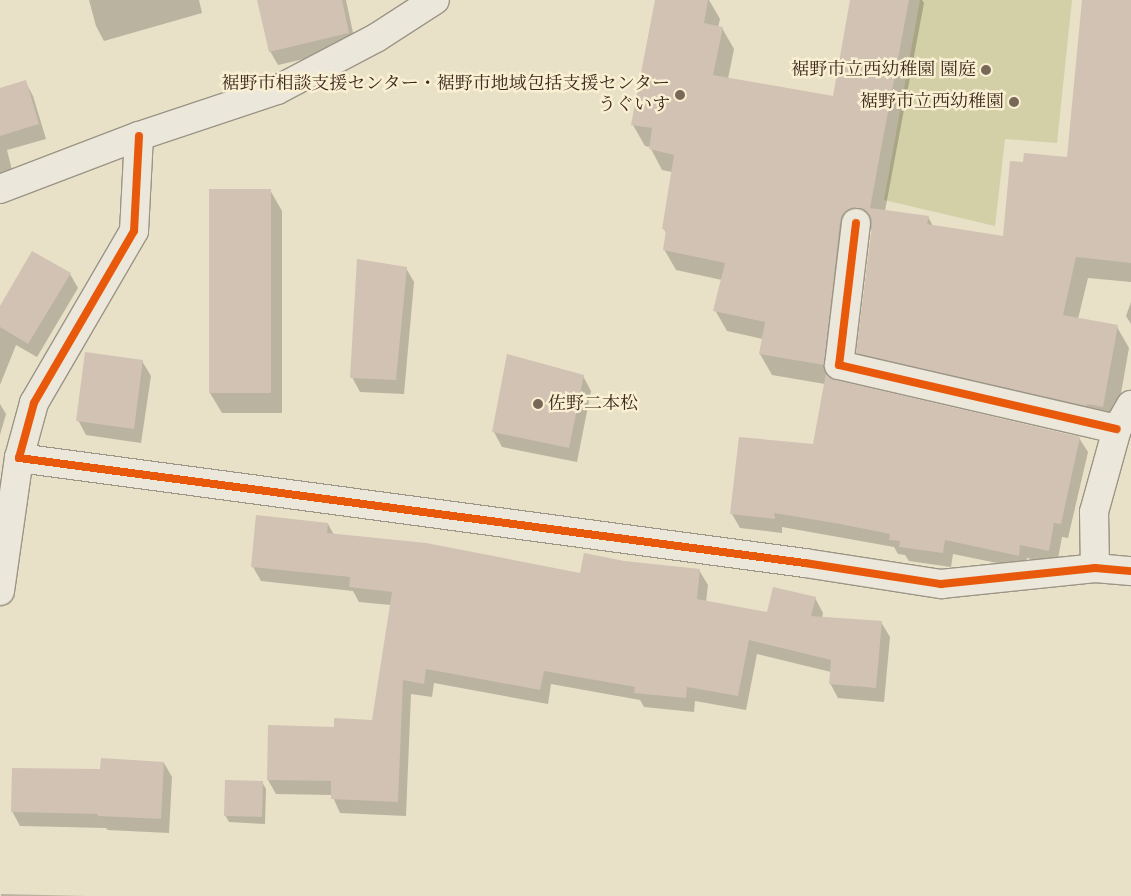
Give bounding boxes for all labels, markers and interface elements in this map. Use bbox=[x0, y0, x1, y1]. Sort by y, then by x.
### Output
place label: 裾野市立西幼稚園 園庭 bbox=[791, 59, 976, 81]
marker: 裾野市立西幼稚園 園庭 bbox=[980, 64, 992, 76]
place label: 裾野市相談支援センター・裾野市地域包括支援センター うぐいす bbox=[220, 74, 670, 116]
marker: 裾野市相談支援センター・裾野市地域包括支援センター うぐいす bbox=[674, 89, 686, 101]
place label: 裾野市立西幼稚園 bbox=[860, 91, 1004, 113]
marker: 裾野市立西幼稚園 bbox=[1008, 96, 1020, 108]
place label: 佐野二本松 bbox=[548, 393, 638, 415]
marker: 佐野二本松 bbox=[532, 398, 544, 410]

